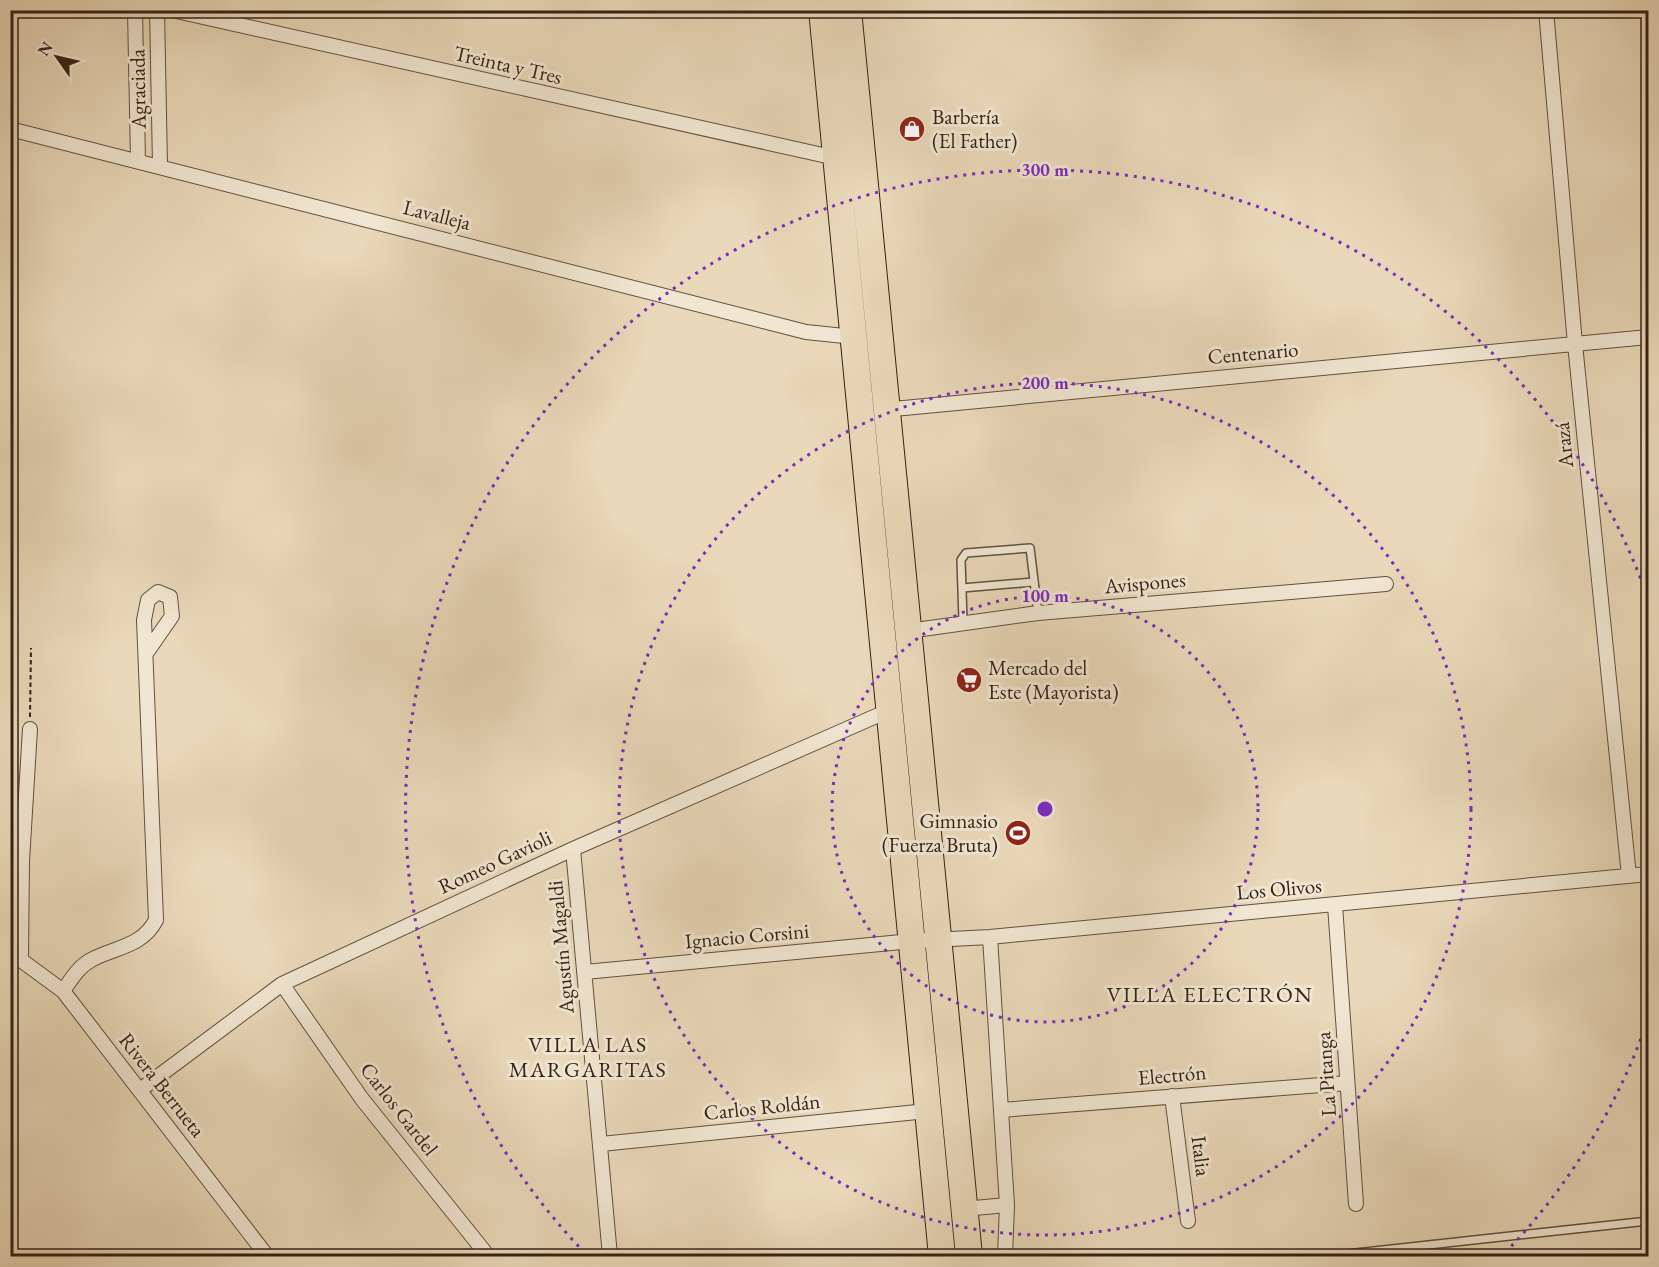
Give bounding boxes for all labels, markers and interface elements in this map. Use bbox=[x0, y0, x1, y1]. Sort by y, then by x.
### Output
north arrow bbox=[27, 27, 87, 87]
text: N bbox=[33, 38, 57, 60]
street label: Treinta y Tres bbox=[452, 39, 565, 90]
street label: Agraciada bbox=[123, 48, 152, 130]
place label: Barbería (El Father) bbox=[932, 103, 1017, 154]
shop icon: Barbería (El Father) bbox=[897, 114, 927, 144]
text: 300 m bbox=[1021, 158, 1069, 181]
street label: Lavalleja bbox=[400, 193, 474, 236]
street label: Centenario bbox=[1206, 335, 1299, 370]
text: 200 m bbox=[1021, 371, 1069, 394]
street label: Arazá bbox=[1548, 420, 1579, 470]
street label: Avispones bbox=[1102, 565, 1187, 600]
text: 100 m bbox=[1021, 584, 1069, 607]
place label: Mercado del Este (Mayorista) bbox=[988, 654, 1119, 705]
supermarket icon: Mercado del Este (Mayorista) bbox=[954, 665, 984, 695]
centre of rings bbox=[1035, 799, 1055, 819]
place label: Gimnasio (Fuerza Bruta) bbox=[882, 807, 998, 858]
sports icon: Gimnasio (Fuerza Bruta) bbox=[1003, 818, 1033, 848]
street label: Romeo Gavioli bbox=[434, 823, 556, 900]
street label: Los Olivos bbox=[1235, 871, 1323, 906]
street label: Agustín Magaldi bbox=[541, 879, 580, 1016]
street label: Ignacio Corsini bbox=[684, 917, 810, 954]
district label: VILLA ELECTRÓN bbox=[1107, 980, 1313, 1009]
street label: Rivera Berrueta bbox=[113, 1027, 212, 1143]
district label: VILLA LAS MARGARITAS bbox=[509, 1030, 667, 1084]
street label: La Pitanga bbox=[1309, 1030, 1342, 1117]
street label: Carlos Gardel bbox=[355, 1057, 444, 1161]
street label: Electrón bbox=[1137, 1058, 1207, 1091]
street label: Carlos Roldán bbox=[702, 1087, 821, 1126]
street label: Italia bbox=[1186, 1134, 1217, 1178]

